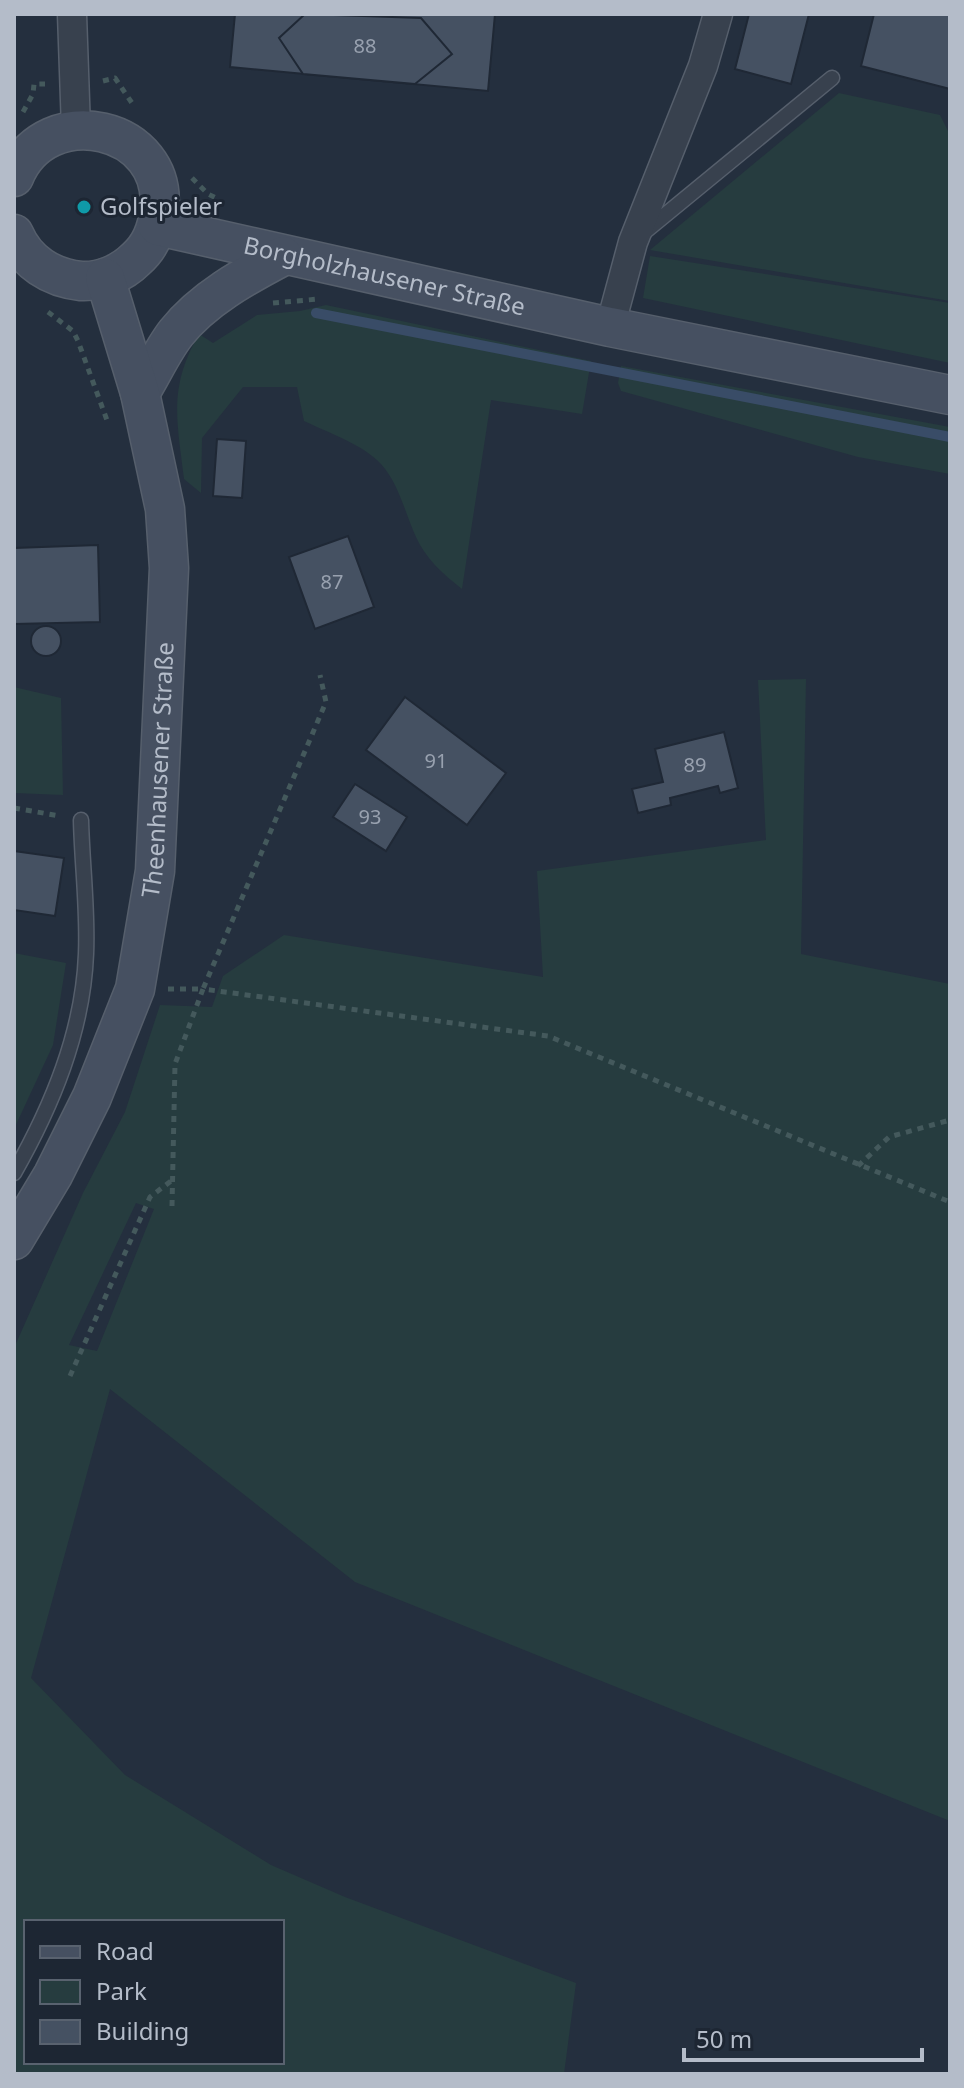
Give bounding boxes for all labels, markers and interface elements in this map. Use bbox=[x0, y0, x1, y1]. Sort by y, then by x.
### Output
house number: 88 bbox=[354, 32, 376, 59]
place label: Golfspieler bbox=[100, 189, 222, 222]
marker: Golfspieler bbox=[75, 198, 93, 216]
street label: Borgholzhausener Straße bbox=[241, 228, 529, 323]
house number: 87 bbox=[321, 568, 343, 595]
street label: Theenhausener Straße bbox=[133, 641, 181, 900]
house number: 91 bbox=[425, 747, 447, 774]
house number: 89 bbox=[684, 751, 706, 778]
house number: 93 bbox=[359, 803, 381, 830]
legend bbox=[24, 1920, 284, 2064]
text: Road bbox=[96, 1934, 154, 1967]
text: Park bbox=[96, 1974, 147, 2007]
scale bar bbox=[684, 2012, 922, 2062]
text: Building bbox=[96, 2014, 189, 2047]
text: 50 m bbox=[696, 2022, 752, 2055]

